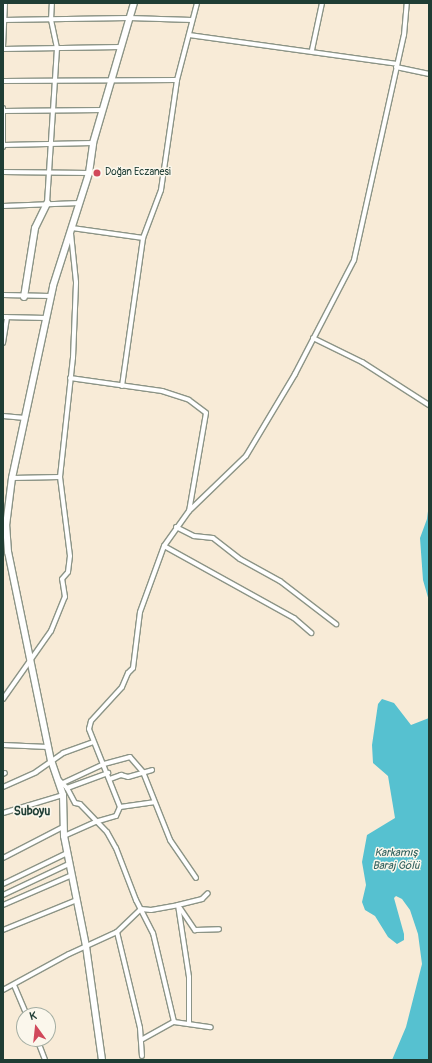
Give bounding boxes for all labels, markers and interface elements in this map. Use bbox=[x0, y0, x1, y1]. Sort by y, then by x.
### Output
place label: Doğan Eczanesi bbox=[105, 167, 171, 179]
marker: Doğan Eczanesi bbox=[92, 168, 102, 178]
district label: Suboyu bbox=[14, 805, 50, 819]
water label: Karkamış Baraj Gölü bbox=[373, 847, 419, 873]
north arrow bbox=[16, 1007, 56, 1047]
text: K bbox=[28, 1009, 38, 1023]

